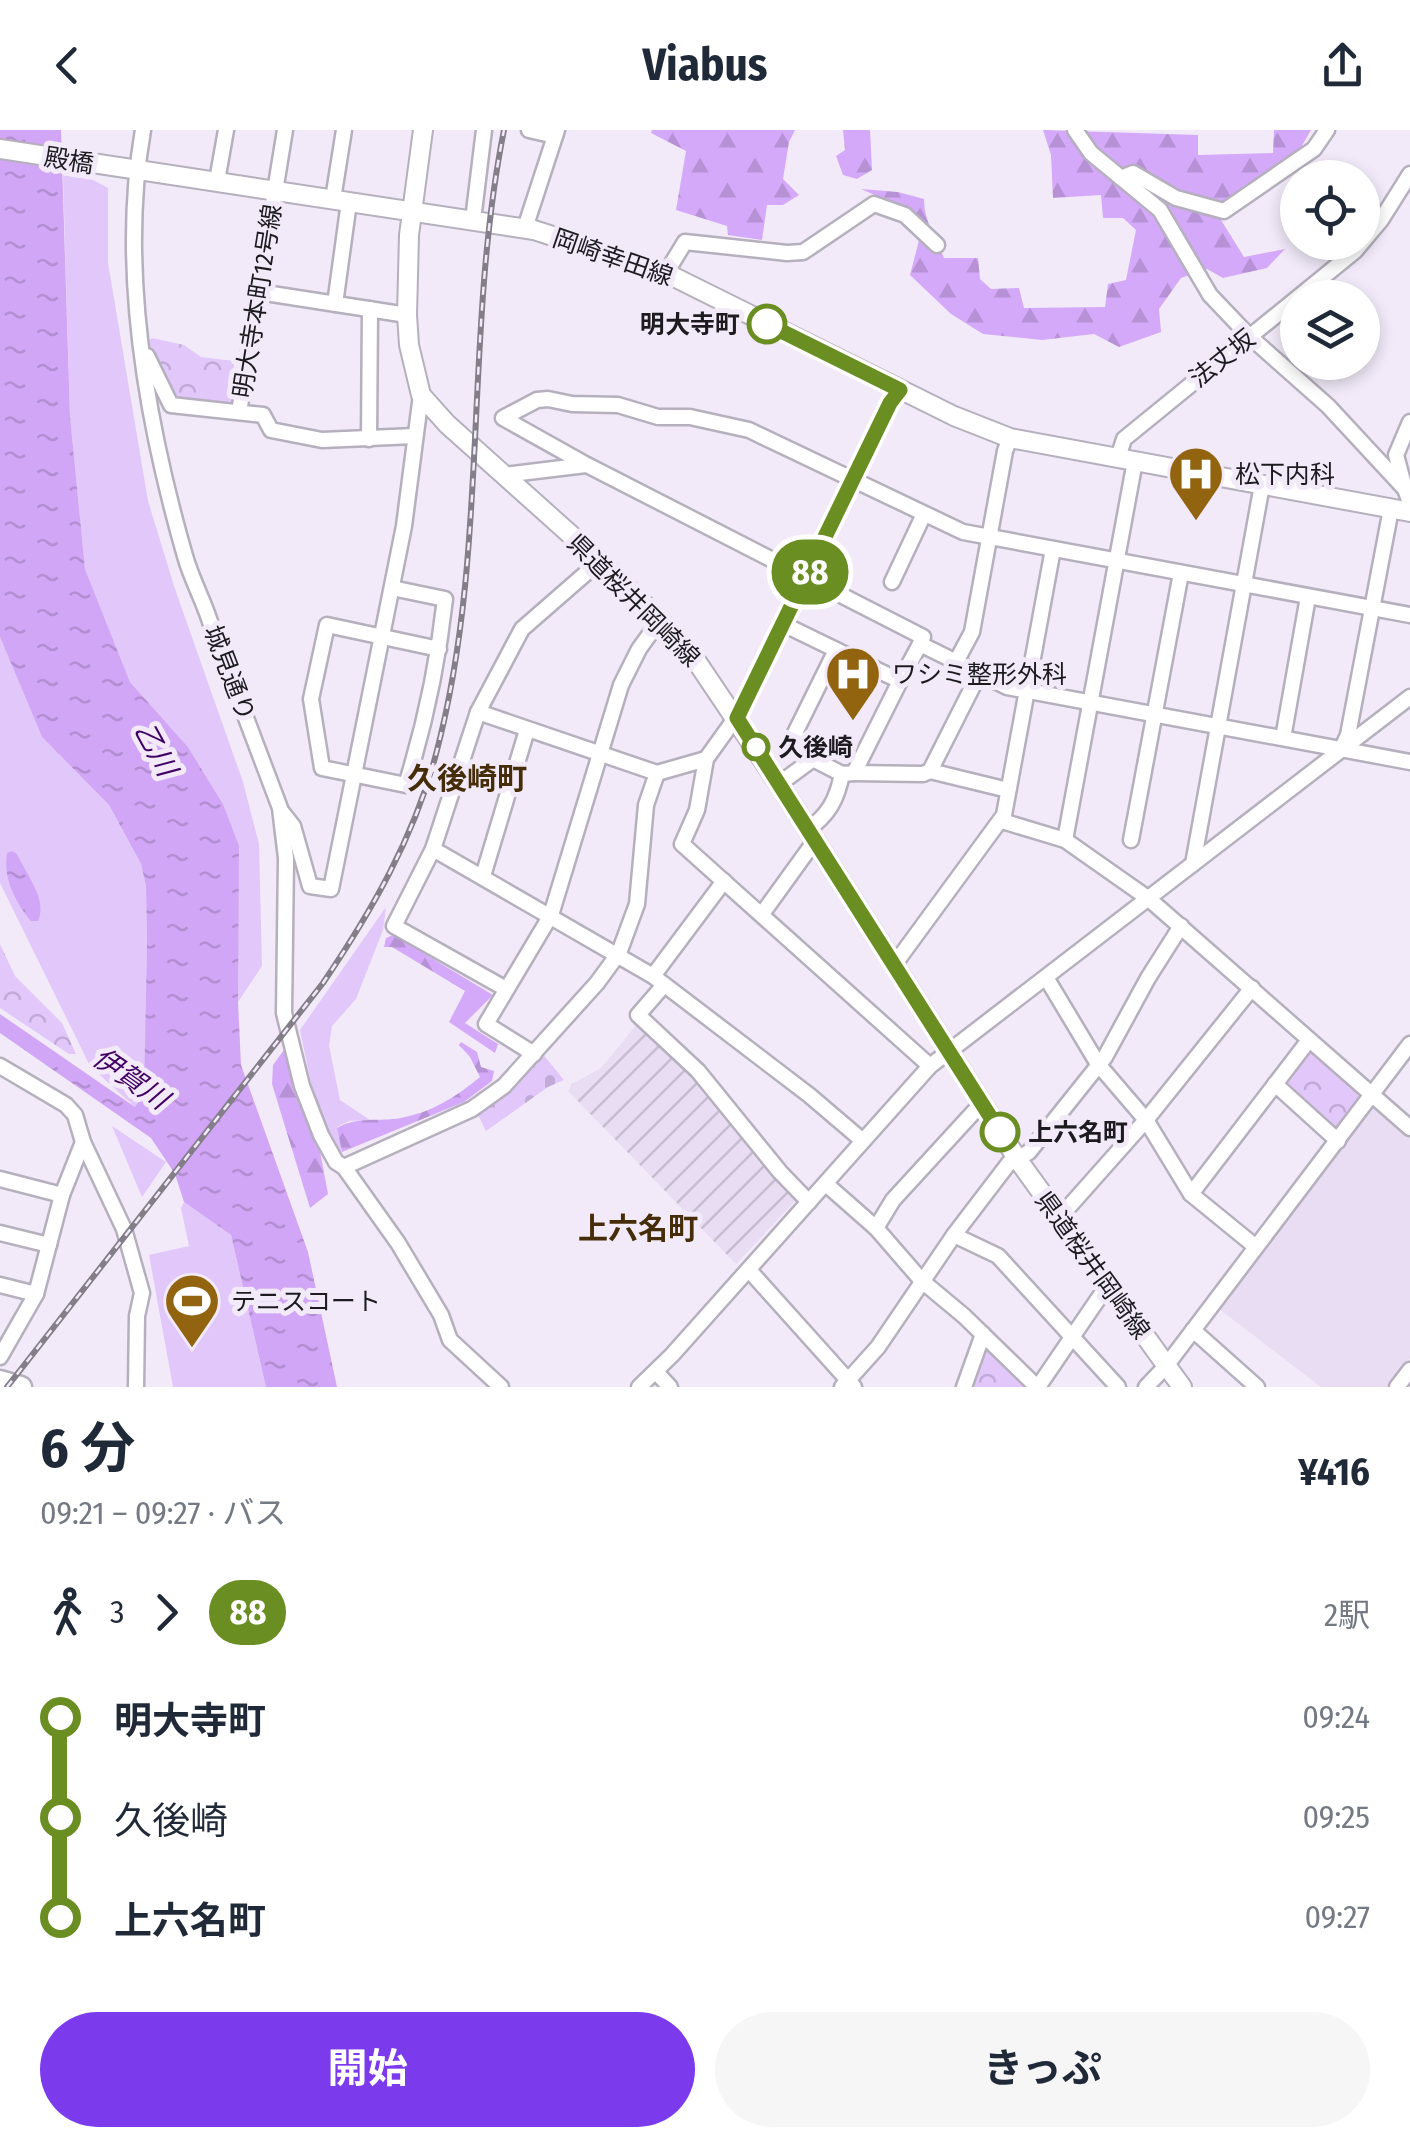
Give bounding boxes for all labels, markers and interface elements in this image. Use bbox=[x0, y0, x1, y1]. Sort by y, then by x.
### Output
icon: back bbox=[40, 38, 95, 93]
text: Viabus bbox=[642, 38, 768, 92]
icon: share bbox=[1315, 38, 1370, 93]
street label: 殿橋 bbox=[42, 142, 96, 180]
map controls bbox=[1280, 160, 1380, 380]
button: locate bbox=[1280, 160, 1380, 260]
street label: 明大寺本町12号線 bbox=[228, 202, 288, 400]
street label: 岡崎幸田線 bbox=[549, 223, 677, 292]
button: layers bbox=[1280, 280, 1380, 380]
marker: 明大寺町 bbox=[748, 305, 786, 343]
place label: 明大寺町 bbox=[640, 310, 740, 340]
street label: 法丈坂 bbox=[1184, 324, 1261, 394]
hospital icon: 松下内科 bbox=[1166, 444, 1226, 523]
place label: 松下内科 bbox=[1235, 460, 1335, 490]
street label: 県道桜井岡崎線 bbox=[561, 528, 706, 673]
line badge: 88 bbox=[765, 540, 855, 604]
text: 88 bbox=[792, 551, 828, 593]
street label: 城見通り bbox=[197, 621, 261, 725]
hospital icon: ワシミ整形外科 bbox=[823, 644, 883, 723]
place label: ワシミ整形外科 bbox=[892, 660, 1067, 690]
water label: 乙川 bbox=[128, 717, 185, 784]
place label: 久後崎 bbox=[778, 733, 853, 763]
marker: 久後崎 bbox=[743, 734, 769, 760]
district label: 久後崎町 bbox=[407, 761, 527, 797]
water label: 伊賀川 bbox=[87, 1041, 177, 1118]
marker: 上六名町 bbox=[981, 1113, 1019, 1151]
place label: 上六名町 bbox=[1028, 1118, 1128, 1148]
street label: 県道桜井岡崎線 bbox=[1029, 1186, 1156, 1345]
district label: 上六名町 bbox=[578, 1211, 698, 1247]
sports icon: テニスコート bbox=[162, 1271, 222, 1350]
place label: テニスコート bbox=[231, 1287, 381, 1317]
text: 6 分 bbox=[40, 1416, 135, 1482]
text: ¥416 bbox=[1298, 1449, 1370, 1495]
text: 09:21 – 09:27 · バス bbox=[40, 1494, 286, 1532]
icon: walk bbox=[40, 1585, 95, 1640]
icon: forward bbox=[139, 1585, 194, 1640]
text: 88 bbox=[229, 1591, 266, 1633]
text: 3 bbox=[110, 1593, 124, 1631]
text: 2駅 bbox=[1324, 1596, 1370, 1634]
text: 明大寺町 bbox=[114, 1698, 266, 1744]
text: 09:24 bbox=[1302, 1698, 1370, 1736]
text: 久後崎 bbox=[114, 1798, 228, 1844]
text: 09:25 bbox=[1302, 1798, 1370, 1836]
text: 上六名町 bbox=[114, 1898, 266, 1944]
text: 09:27 bbox=[1304, 1898, 1370, 1936]
button: 開始 bbox=[40, 2012, 695, 2127]
button: きっぷ bbox=[715, 2012, 1370, 2127]

